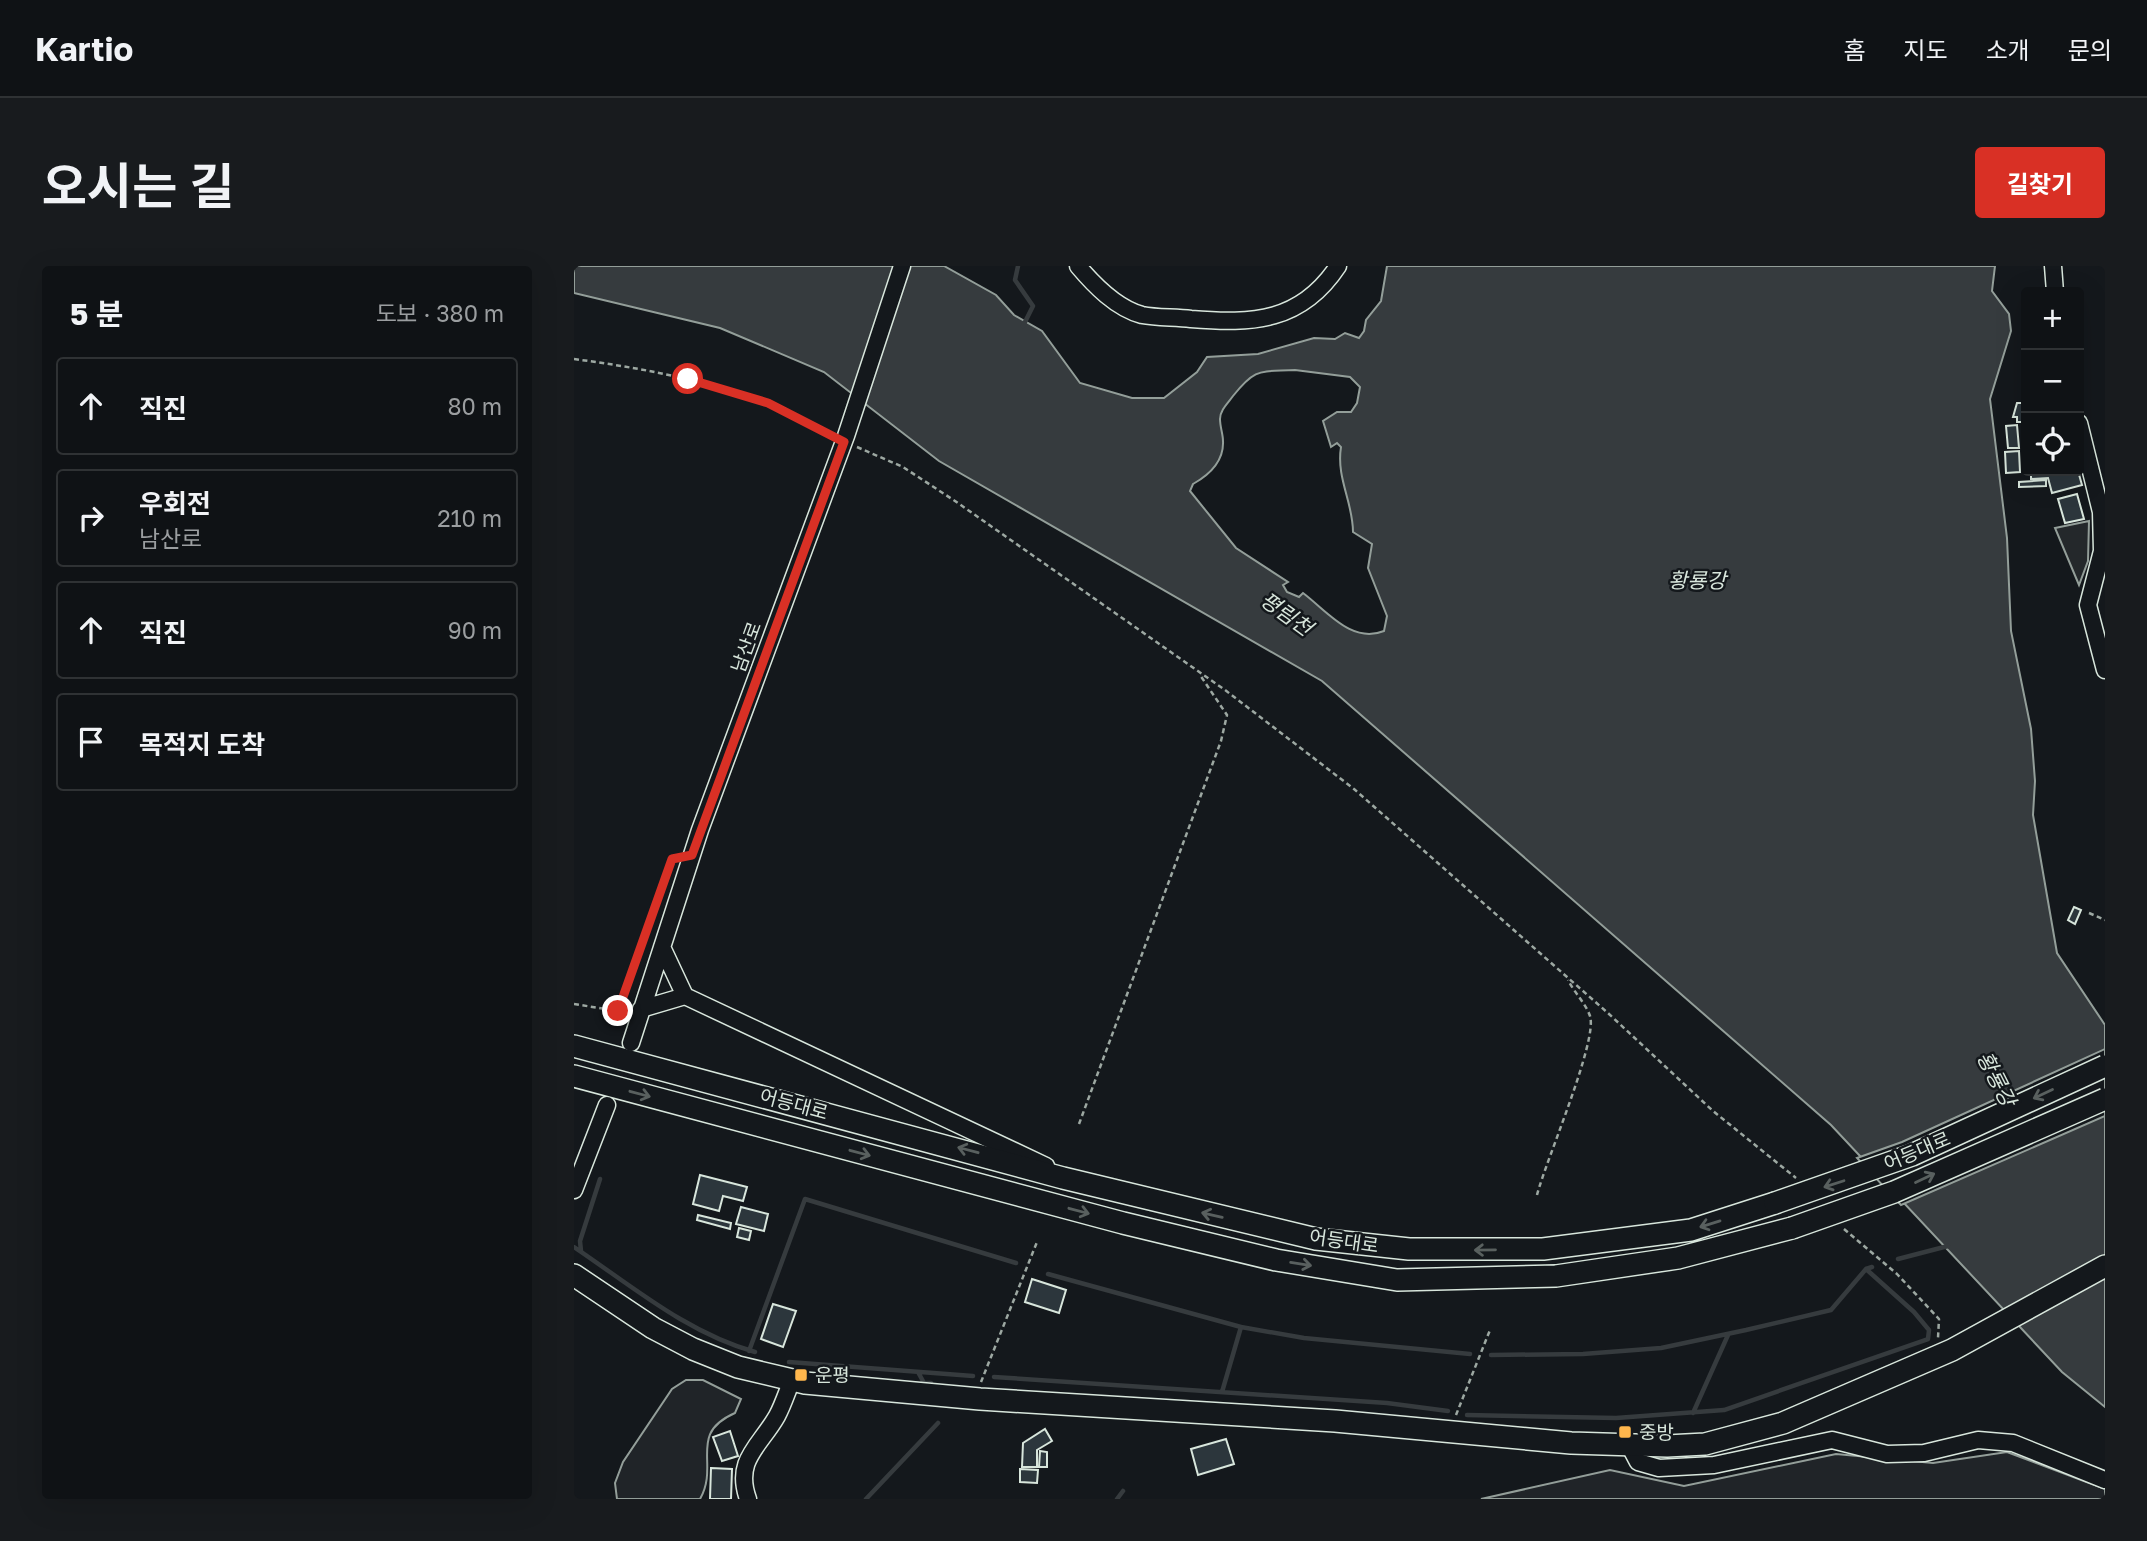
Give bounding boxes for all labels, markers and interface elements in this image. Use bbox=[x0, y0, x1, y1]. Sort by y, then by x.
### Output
text: Kartio bbox=[35, 29, 133, 68]
text: 홈 bbox=[1843, 35, 1865, 64]
text: 지도 bbox=[1903, 35, 1948, 64]
text: 소개 bbox=[1986, 35, 2030, 64]
text: 문의 bbox=[2068, 35, 2112, 64]
button: 길찾기 bbox=[1975, 147, 2105, 218]
text: 오시는 길 bbox=[42, 156, 235, 215]
map controls bbox=[2021, 287, 2084, 476]
button: + bbox=[2021, 287, 2084, 350]
text: 5 분 bbox=[70, 296, 123, 332]
text: 도보 · 380 m bbox=[375, 299, 504, 327]
button: − bbox=[2021, 350, 2084, 413]
route start bbox=[672, 363, 703, 394]
icon: ahead bbox=[72, 387, 110, 425]
text: 80 m bbox=[448, 392, 502, 420]
text: 직진 bbox=[139, 393, 187, 424]
button: locate bbox=[2021, 413, 2084, 476]
text: 우회전 bbox=[139, 488, 211, 519]
icon: right bbox=[72, 499, 110, 537]
text: 210 m bbox=[437, 504, 502, 532]
text: 남산로 bbox=[139, 524, 202, 552]
water label: 황룡강 bbox=[1668, 567, 1729, 593]
water label: 평림천 bbox=[1255, 586, 1320, 642]
icon: ahead bbox=[72, 611, 110, 649]
text: 90 m bbox=[448, 616, 502, 644]
text: 직진 bbox=[139, 617, 187, 648]
street label: 남산로 bbox=[726, 618, 765, 675]
icon: arrive bbox=[72, 723, 110, 761]
text: 목적지 도착 bbox=[139, 729, 265, 760]
route end bbox=[602, 995, 633, 1026]
water label: 황룡강 bbox=[1972, 1047, 2023, 1113]
street label: 어등대로 bbox=[757, 1083, 831, 1124]
one-way arrow bbox=[628, 1088, 651, 1101]
one-way arrow bbox=[2032, 1088, 2053, 1101]
street label: 어등대로 bbox=[1880, 1126, 1953, 1175]
one-way arrow bbox=[957, 1143, 980, 1156]
one-way arrow bbox=[848, 1147, 870, 1160]
one-way arrow bbox=[1914, 1171, 1935, 1184]
one-way arrow bbox=[1823, 1178, 1845, 1191]
one-way arrow bbox=[1068, 1205, 1090, 1218]
one-way arrow bbox=[1201, 1208, 1224, 1221]
one-way arrow bbox=[1699, 1218, 1721, 1231]
street label: 어등대로 bbox=[1308, 1224, 1380, 1257]
one-way arrow bbox=[1474, 1243, 1497, 1257]
one-way arrow bbox=[1289, 1258, 1312, 1271]
place label: 운평 bbox=[815, 1363, 850, 1386]
marker: 운평 bbox=[793, 1367, 809, 1383]
place label: 중방 bbox=[1639, 1420, 1674, 1443]
marker: 중방 bbox=[1617, 1424, 1633, 1440]

